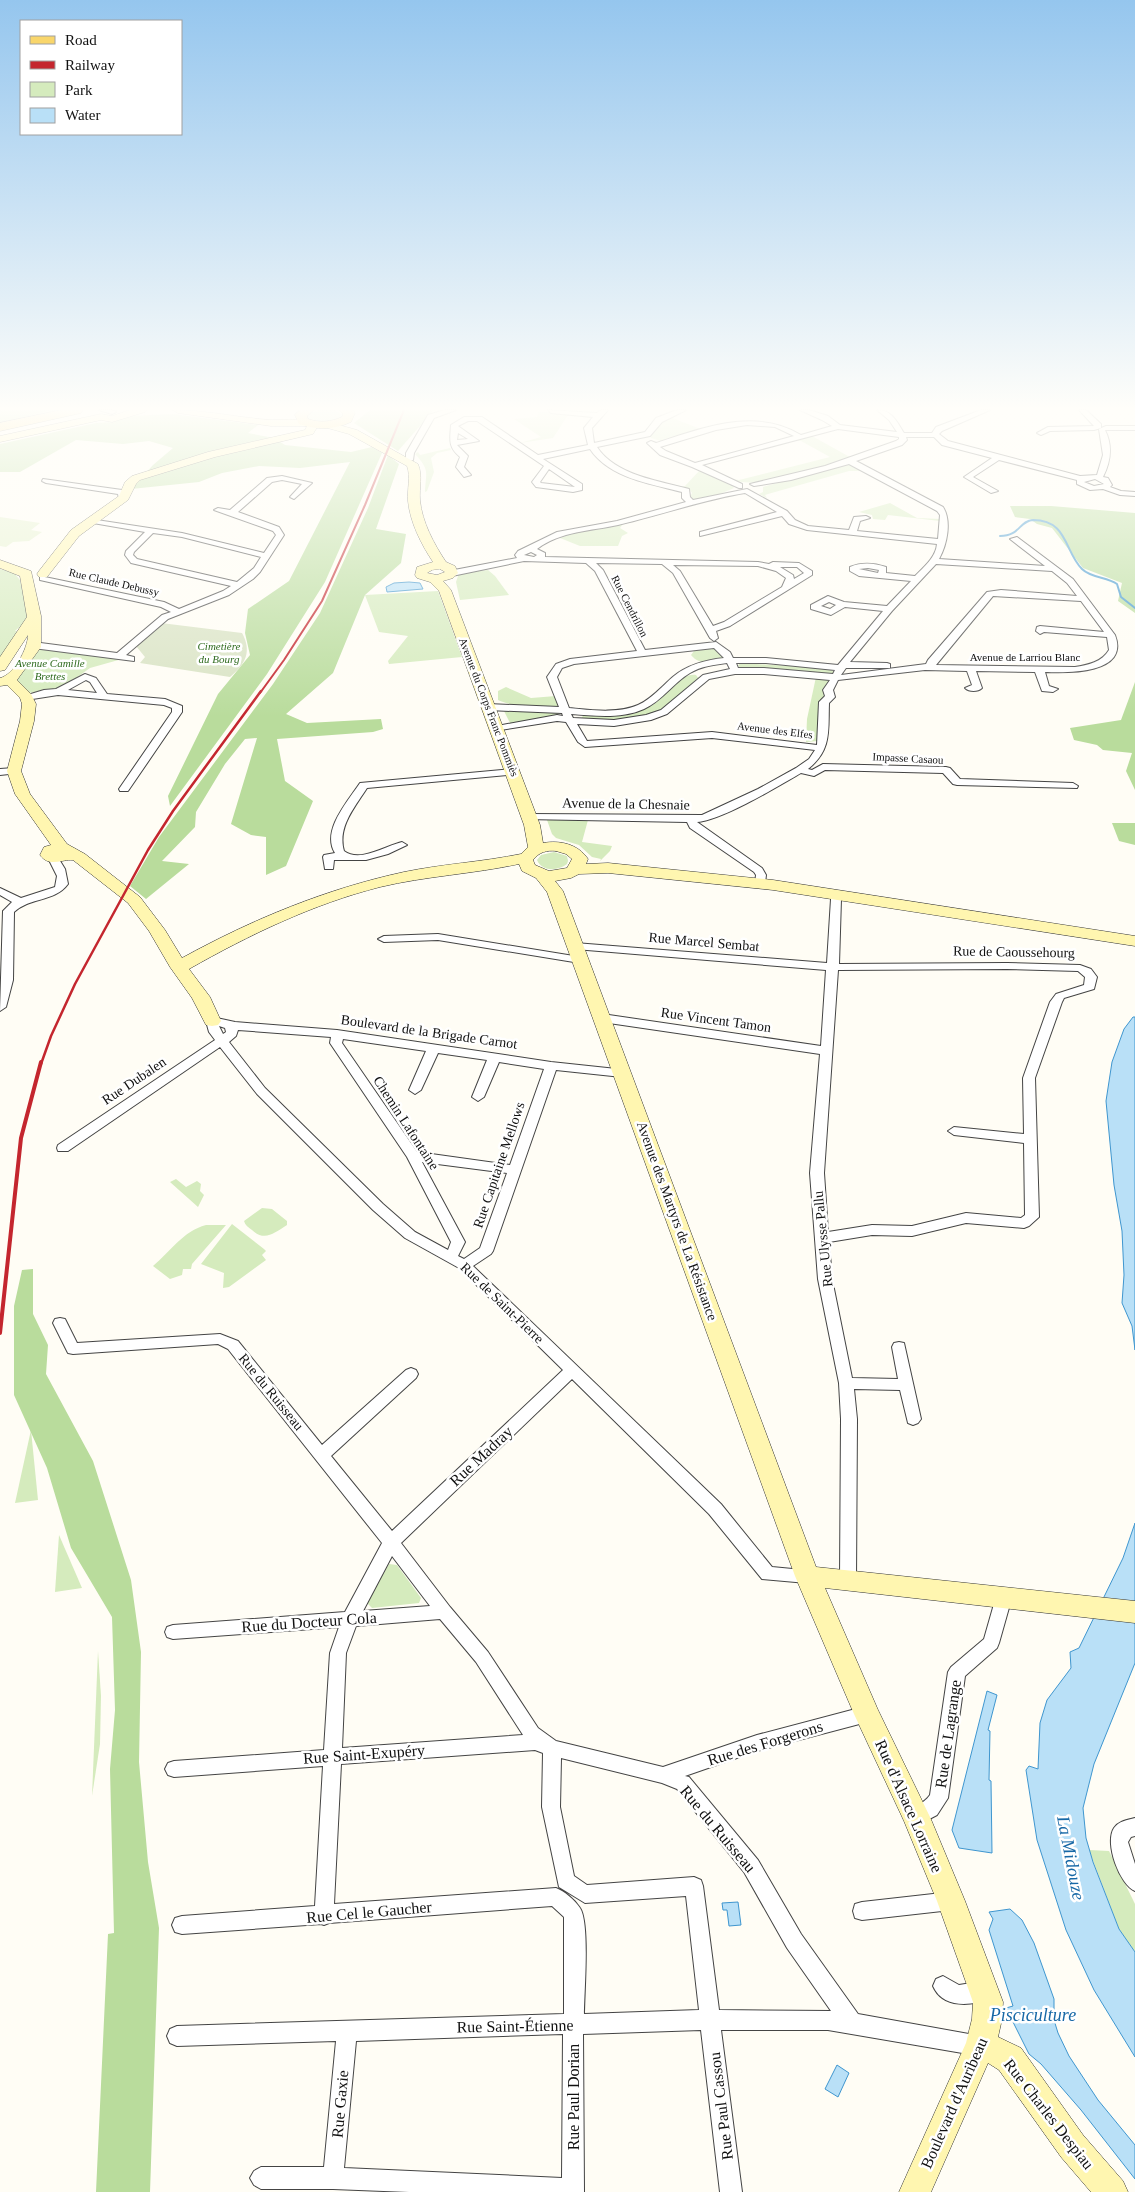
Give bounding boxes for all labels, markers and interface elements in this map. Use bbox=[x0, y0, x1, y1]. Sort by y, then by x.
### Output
legend bbox=[20, 20, 182, 135]
text: Road bbox=[65, 32, 97, 48]
text: Railway bbox=[65, 57, 115, 73]
text: Park bbox=[65, 82, 93, 98]
text: Water bbox=[65, 107, 100, 123]
street label: Rue Claude Debussy bbox=[68, 566, 161, 598]
street label: Rue Cendrillon bbox=[609, 573, 651, 639]
street label: Avenue du Corps Franc Pommiès bbox=[457, 636, 521, 778]
park label: Cimetière du Bourg bbox=[198, 640, 241, 665]
street label: Avenue de Larriou Blanc bbox=[970, 651, 1080, 663]
park label: Avenue Camille Brettes bbox=[14, 657, 85, 682]
street label: Avenue des Elfes bbox=[736, 719, 814, 741]
street label: Impasse Casaou bbox=[872, 750, 944, 766]
street label: Avenue de la Chesnaie bbox=[562, 795, 690, 813]
street label: Rue Marcel Sembat bbox=[648, 930, 760, 954]
street label: Rue de Caoussehourg bbox=[953, 943, 1075, 961]
street label: Rue Vincent Tamon bbox=[660, 1005, 772, 1035]
street label: Boulevard de la Brigade Carnot bbox=[340, 1012, 518, 1052]
street label: Rue Dubalen bbox=[99, 1054, 169, 1108]
street label: Chemin Lafontaine bbox=[370, 1073, 442, 1173]
street label: Rue Capitaine Mellows bbox=[470, 1100, 528, 1230]
street label: Avenue des Martyrs de La Résistance bbox=[634, 1119, 720, 1323]
street label: Rue Ulysse Pallu bbox=[811, 1190, 835, 1288]
street label: Rue de Saint-Pierre bbox=[457, 1260, 547, 1346]
street label: Rue du Ruisseau bbox=[236, 1351, 306, 1433]
street label: Rue Madray bbox=[446, 1423, 517, 1490]
street label: Rue du Docteur Cola bbox=[241, 1609, 377, 1635]
street label: Rue de Lagrange bbox=[932, 1679, 965, 1789]
street label: Rue des Forgerons bbox=[705, 1717, 825, 1770]
street label: Rue d'Alsace Lorraine bbox=[872, 1737, 946, 1875]
street label: Rue Saint-Exupéry bbox=[302, 1741, 426, 1768]
street label: Rue du Ruisseau bbox=[677, 1782, 759, 1876]
water label: La Midouze bbox=[1053, 1813, 1089, 1902]
street label: Rue Cel le Gaucher bbox=[306, 1898, 433, 1926]
water label: Pisciculture bbox=[989, 2005, 1076, 2025]
street label: Rue Saint-Étienne bbox=[456, 2015, 574, 2036]
street label: Boulevard d'Auribeau bbox=[918, 2035, 990, 2171]
street label: Rue Paul Dorian bbox=[565, 2044, 582, 2150]
street label: Rue Paul Cassou bbox=[706, 2051, 736, 2161]
street label: Rue Charles Despiau bbox=[1000, 2056, 1097, 2173]
street label: Rue Gaxie bbox=[329, 2069, 351, 2139]

